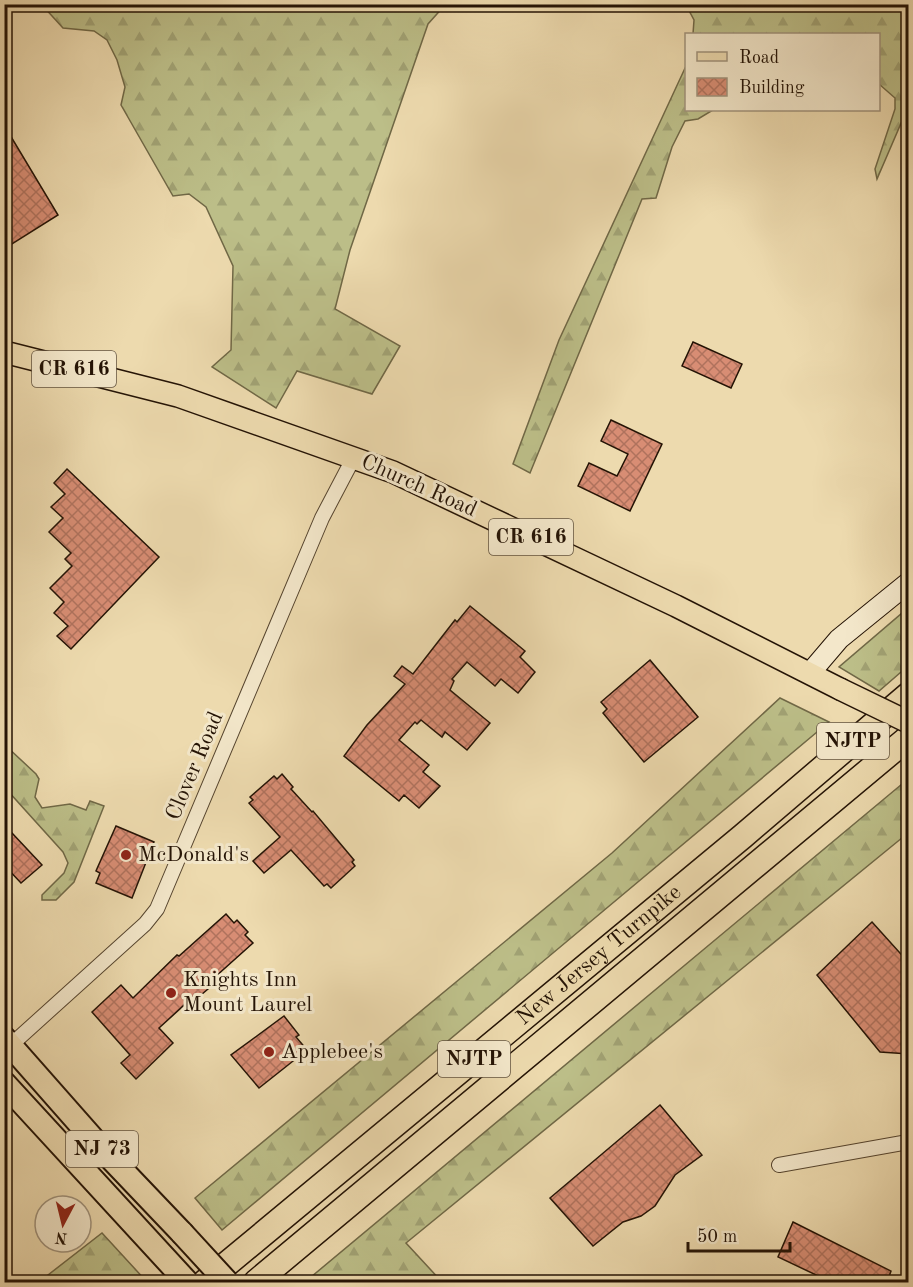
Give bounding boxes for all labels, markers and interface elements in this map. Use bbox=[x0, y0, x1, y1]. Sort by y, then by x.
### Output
legend bbox=[685, 33, 880, 111]
text: Road bbox=[739, 49, 779, 67]
text: Building bbox=[739, 79, 805, 97]
road number: CR 616 bbox=[32, 351, 116, 387]
street label: Church Road bbox=[358, 451, 480, 521]
road number: CR 616 bbox=[489, 519, 573, 555]
street label: Clover Road bbox=[162, 708, 228, 824]
road number: NJTP bbox=[817, 723, 889, 759]
place label: McDonald's bbox=[138, 844, 249, 866]
marker: McDonald's bbox=[119, 848, 133, 862]
street label: New Jersey Turnpike bbox=[513, 881, 686, 1030]
place label: Knights Inn Mount Laurel bbox=[183, 969, 312, 1016]
marker: Knights Inn Mount Laurel bbox=[164, 986, 178, 1000]
place label: Applebee's bbox=[281, 1041, 383, 1063]
road number: NJTP bbox=[438, 1041, 510, 1077]
marker: Applebee's bbox=[262, 1045, 276, 1059]
road number: NJ 73 bbox=[66, 1131, 138, 1167]
north arrow bbox=[33, 1194, 93, 1254]
scale bar bbox=[688, 1215, 790, 1253]
text: N bbox=[54, 1228, 68, 1246]
text: 50 m bbox=[697, 1228, 737, 1246]

